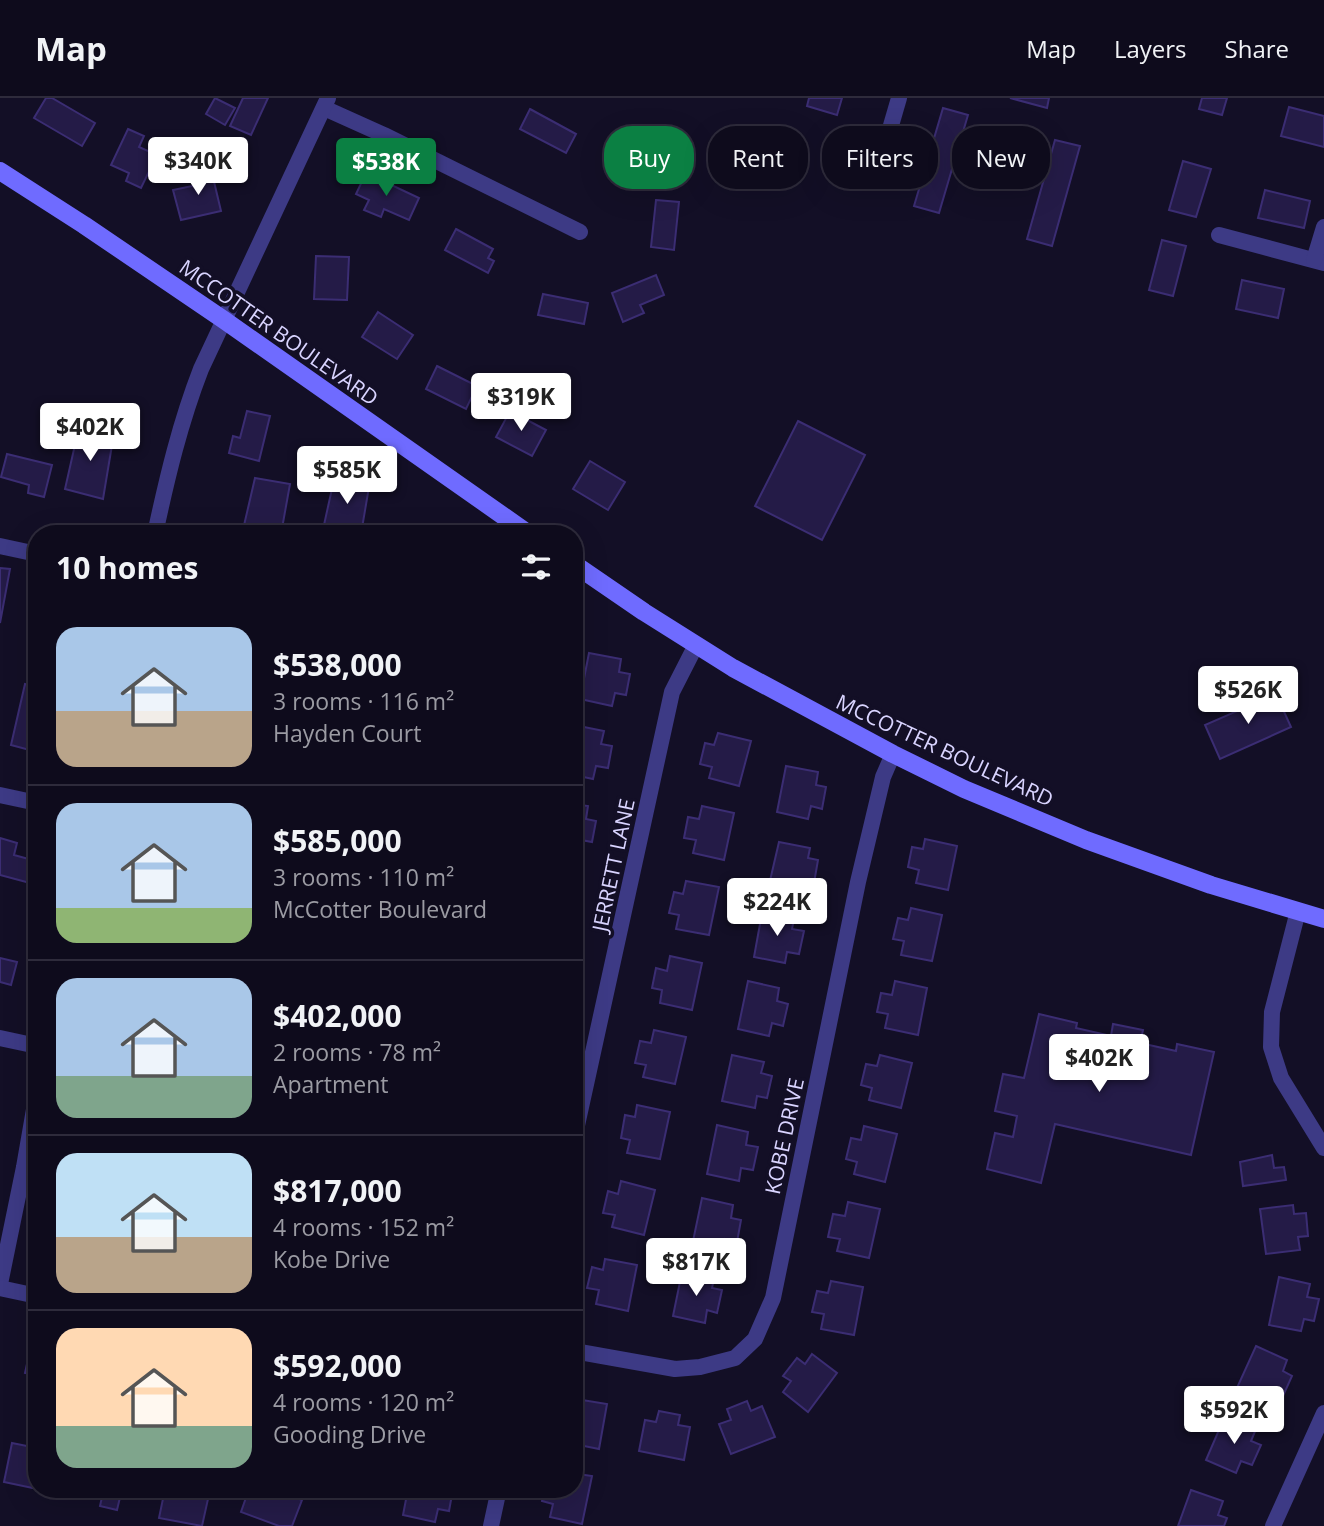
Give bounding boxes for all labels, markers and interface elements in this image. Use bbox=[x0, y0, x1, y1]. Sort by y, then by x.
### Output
text: Map bbox=[35, 26, 107, 71]
text: Map bbox=[1026, 32, 1076, 65]
text: Layers bbox=[1114, 32, 1187, 65]
text: Share bbox=[1225, 32, 1289, 65]
chip: Buy bbox=[604, 126, 694, 189]
chip: Rent bbox=[708, 126, 808, 189]
chip: Filters bbox=[822, 126, 938, 189]
chip: New bbox=[952, 126, 1050, 189]
pin: $340K bbox=[149, 138, 247, 197]
pin: $538K bbox=[337, 139, 435, 198]
text: $340K bbox=[164, 144, 232, 176]
text: $538K bbox=[352, 145, 420, 177]
street label: MCCOTTER BOULEVARD bbox=[174, 253, 384, 411]
pin: $319K bbox=[472, 374, 570, 433]
text: $319K bbox=[487, 380, 555, 412]
pin: $402K bbox=[41, 404, 139, 463]
text: $402K bbox=[56, 410, 124, 442]
pin: $585K bbox=[298, 446, 396, 506]
text: $585K bbox=[313, 453, 381, 485]
text: 10 homes bbox=[56, 547, 199, 588]
icon: filters bbox=[517, 548, 555, 586]
text: $538,000 bbox=[273, 644, 402, 685]
icon: home bbox=[112, 655, 196, 739]
pin: $526K bbox=[1199, 666, 1297, 726]
text: $526K bbox=[1214, 673, 1282, 705]
text: 3 rooms · 116 m² bbox=[273, 685, 454, 717]
street label: MCCOTTER BOULEVARD bbox=[832, 687, 1058, 813]
text: Hayden Court bbox=[273, 717, 421, 749]
street label: JERRETT LANE bbox=[585, 796, 641, 936]
text: $585,000 bbox=[273, 820, 402, 861]
icon: home bbox=[112, 831, 196, 915]
text: 3 rooms · 110 m² bbox=[273, 861, 454, 893]
pin: $224K bbox=[728, 878, 826, 938]
text: $224K bbox=[743, 885, 811, 917]
text: McCotter Boulevard bbox=[273, 893, 487, 925]
text: $402,000 bbox=[273, 995, 402, 1036]
icon: home bbox=[112, 1006, 196, 1090]
pin: $402K bbox=[1050, 1034, 1148, 1094]
text: 2 rooms · 78 m² bbox=[273, 1036, 441, 1068]
text: $402K bbox=[1065, 1041, 1133, 1073]
text: Apartment bbox=[273, 1068, 389, 1100]
street label: KOBE DRIVE bbox=[758, 1075, 810, 1197]
text: $817,000 bbox=[273, 1170, 402, 1211]
icon: home bbox=[112, 1181, 196, 1265]
text: 4 rooms · 152 m² bbox=[273, 1211, 454, 1243]
pin: $817K bbox=[647, 1238, 745, 1298]
text: Kobe Drive bbox=[273, 1243, 390, 1275]
text: $817K bbox=[662, 1245, 730, 1277]
text: $592,000 bbox=[273, 1345, 402, 1386]
icon: home bbox=[112, 1356, 196, 1440]
text: 4 rooms · 120 m² bbox=[273, 1386, 454, 1418]
pin: $592K bbox=[1185, 1386, 1283, 1446]
text: $592K bbox=[1200, 1393, 1268, 1425]
text: Gooding Drive bbox=[273, 1418, 426, 1450]

